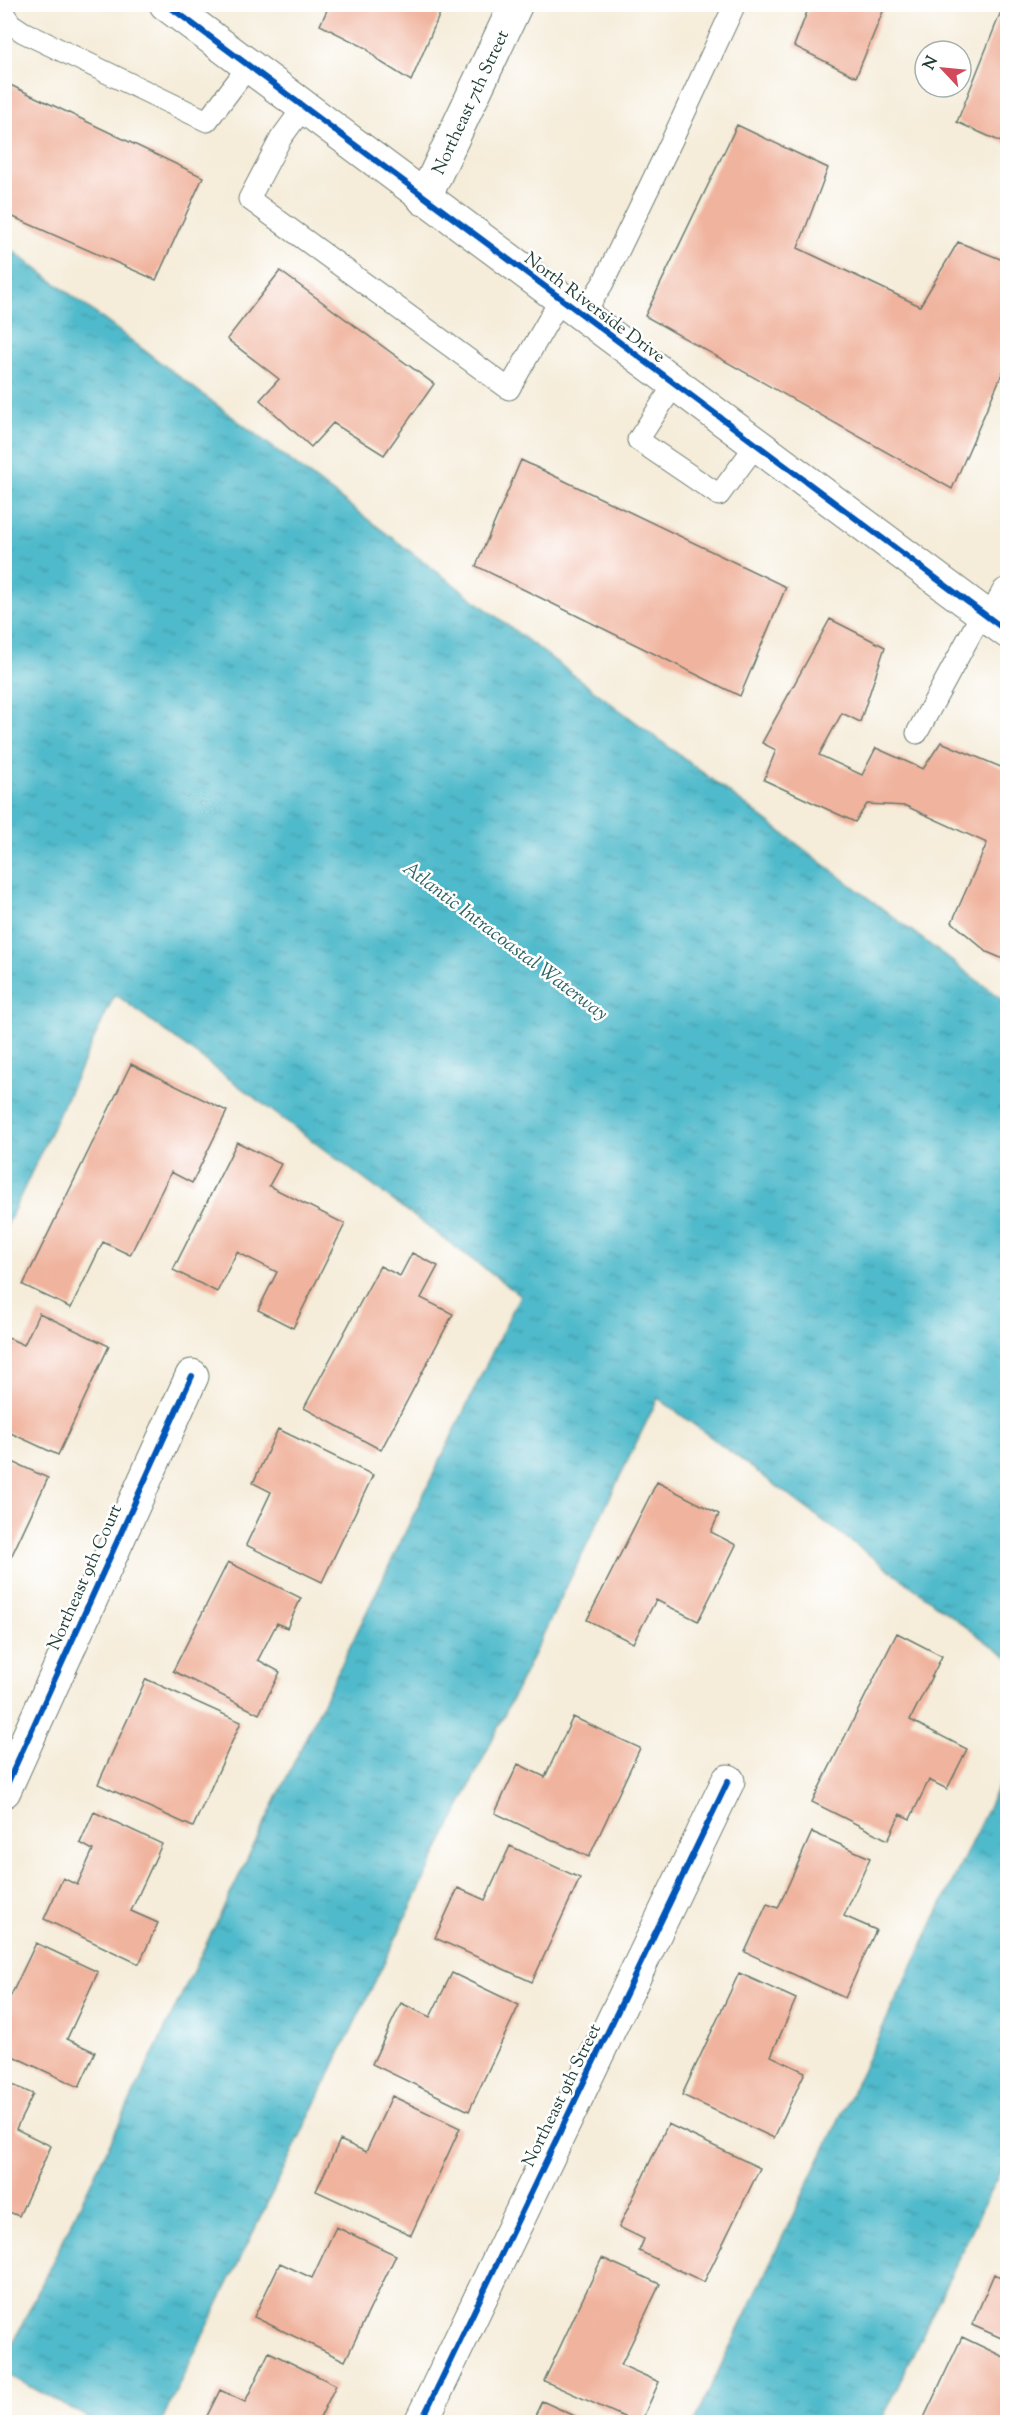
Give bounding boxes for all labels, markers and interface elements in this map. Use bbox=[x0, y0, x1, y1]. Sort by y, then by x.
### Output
street label: Northeast 7th Street bbox=[427, 26, 517, 180]
north arrow bbox=[913, 39, 973, 99]
text: N bbox=[919, 53, 945, 74]
street label: North Riverside Drive bbox=[518, 247, 670, 370]
water label: Atlantic Intracoastal Waterway bbox=[396, 855, 613, 1029]
street label: Northeast 9th Court bbox=[42, 1501, 130, 1655]
street label: Northeast 9th Street bbox=[517, 2020, 609, 2172]

